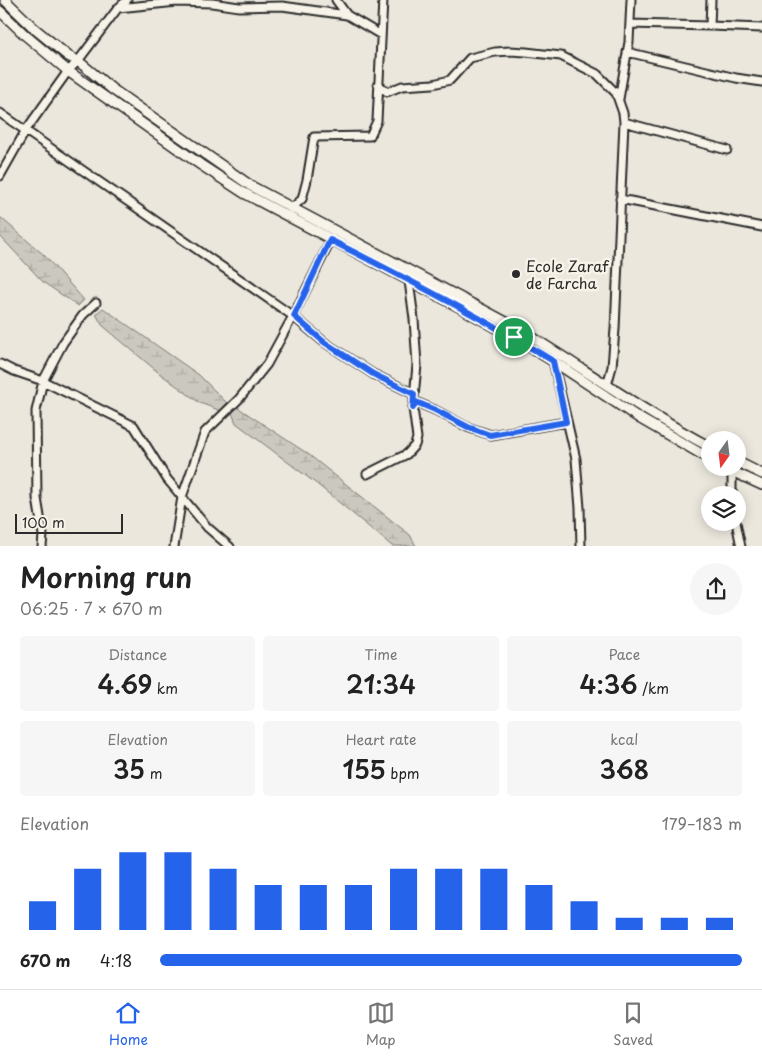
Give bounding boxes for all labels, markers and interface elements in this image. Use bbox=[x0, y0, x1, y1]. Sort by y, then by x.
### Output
place label: Ecole Zaraf de Farcha bbox=[526, 254, 609, 294]
marker: Ecole Zaraf de Farcha bbox=[510, 268, 522, 280]
pin bbox=[493, 316, 535, 358]
icon: arrive bbox=[500, 323, 528, 351]
north arrow bbox=[701, 431, 746, 476]
map controls bbox=[701, 431, 746, 531]
button: layers bbox=[701, 486, 746, 531]
scale bar bbox=[15, 512, 122, 535]
text: 100 m bbox=[22, 512, 65, 533]
text: Morning run bbox=[20, 555, 192, 598]
button: share bbox=[690, 563, 742, 615]
text: 06:25 · 7 × 670 m bbox=[20, 596, 162, 620]
text: Distance bbox=[108, 644, 167, 665]
text: Time bbox=[364, 644, 398, 665]
text: Pace bbox=[609, 644, 640, 665]
text: 4.69 bbox=[97, 665, 152, 703]
text: 21:34 bbox=[346, 665, 416, 703]
text: 4:36 bbox=[580, 665, 638, 703]
text: km bbox=[152, 678, 178, 699]
text: /km bbox=[638, 678, 669, 699]
text: Elevation bbox=[107, 729, 168, 750]
text: Heart rate bbox=[346, 729, 416, 750]
text: kcal bbox=[610, 729, 638, 750]
text: 35 bbox=[113, 750, 145, 788]
text: 155 bbox=[342, 750, 386, 788]
text: 368 bbox=[600, 750, 649, 788]
text: m bbox=[145, 763, 162, 784]
text: bpm bbox=[386, 763, 420, 784]
text: Elevation bbox=[20, 811, 89, 835]
text: 179–183 m bbox=[662, 811, 742, 835]
text: 670 m bbox=[20, 948, 71, 972]
text: 4:18 bbox=[100, 948, 132, 972]
tab: Home bbox=[109, 999, 148, 1050]
tab: Map bbox=[366, 999, 396, 1050]
tab: Saved bbox=[613, 999, 653, 1050]

